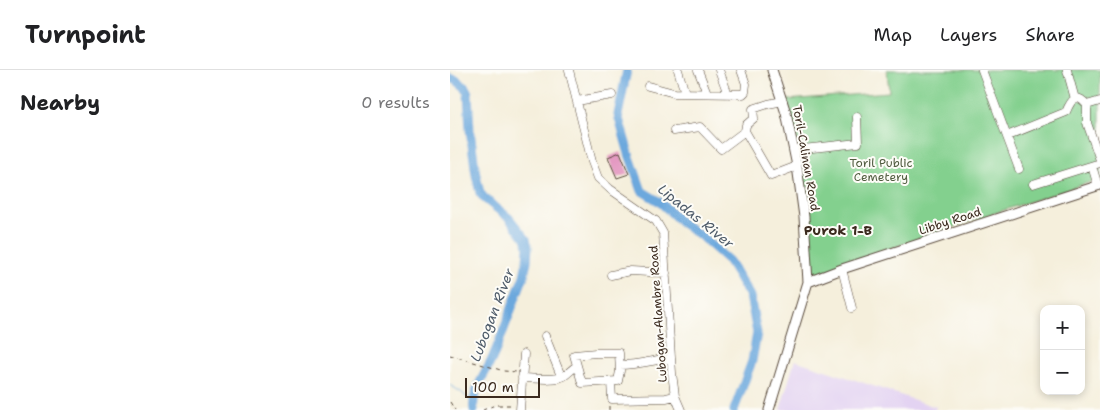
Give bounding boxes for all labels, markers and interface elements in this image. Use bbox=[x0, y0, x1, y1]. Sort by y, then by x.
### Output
text: Turnpoint bbox=[25, 19, 146, 51]
text: Map bbox=[874, 23, 912, 47]
text: Layers bbox=[940, 23, 997, 47]
text: Share bbox=[1025, 23, 1075, 47]
text: Nearby bbox=[20, 89, 100, 117]
text: 0 results bbox=[361, 92, 430, 113]
street label: Toril-Calinan Road bbox=[789, 104, 823, 213]
park label: Toril Public Cemetery bbox=[850, 155, 912, 185]
water label: Lipadas River bbox=[654, 180, 738, 252]
street label: Libby Road bbox=[917, 203, 984, 239]
district label: Purok 1-B bbox=[804, 221, 873, 239]
street label: Lubogan-Alambre Road bbox=[645, 245, 671, 383]
water label: Lubogan River bbox=[466, 266, 518, 364]
map controls bbox=[1040, 305, 1085, 395]
button: + bbox=[1040, 305, 1085, 350]
button: − bbox=[1040, 350, 1085, 395]
scale bar bbox=[465, 375, 540, 398]
text: 100 m bbox=[472, 378, 514, 396]

